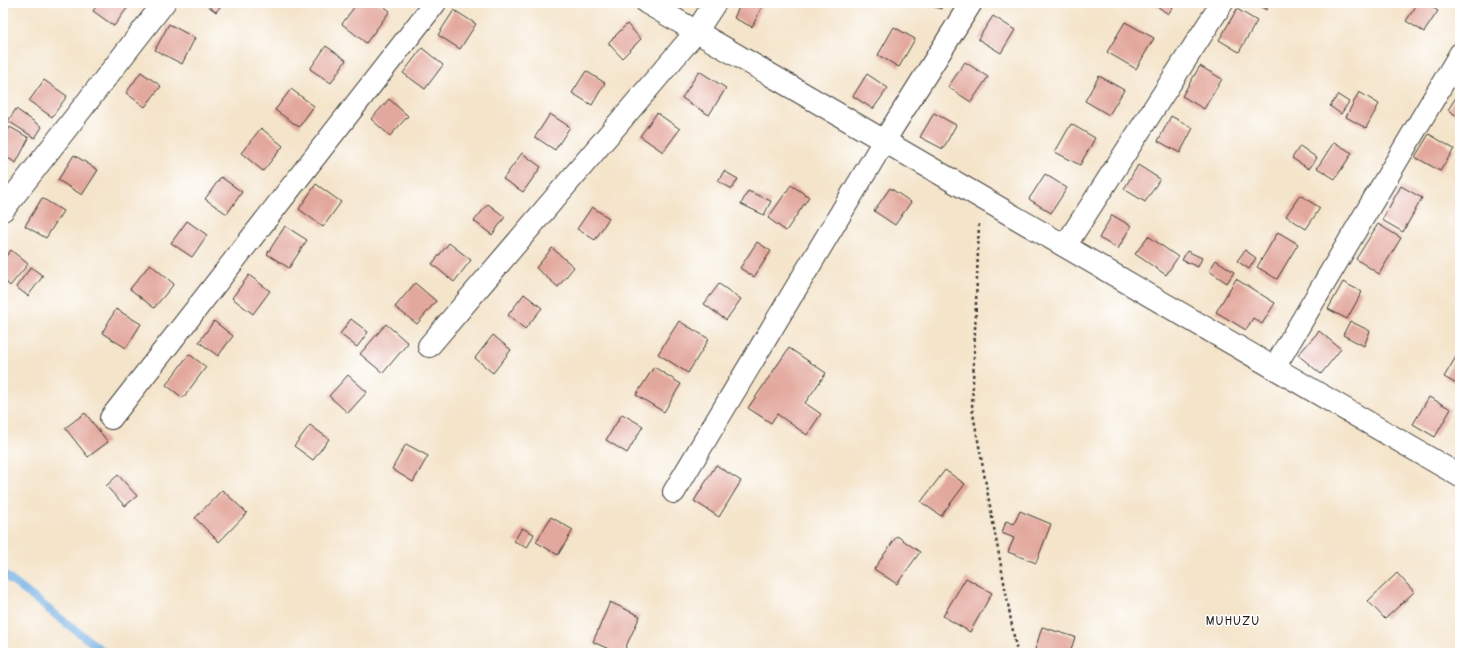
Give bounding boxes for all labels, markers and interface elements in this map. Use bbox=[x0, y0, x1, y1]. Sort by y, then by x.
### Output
district label: MUHUZU bbox=[1206, 614, 1260, 629]

